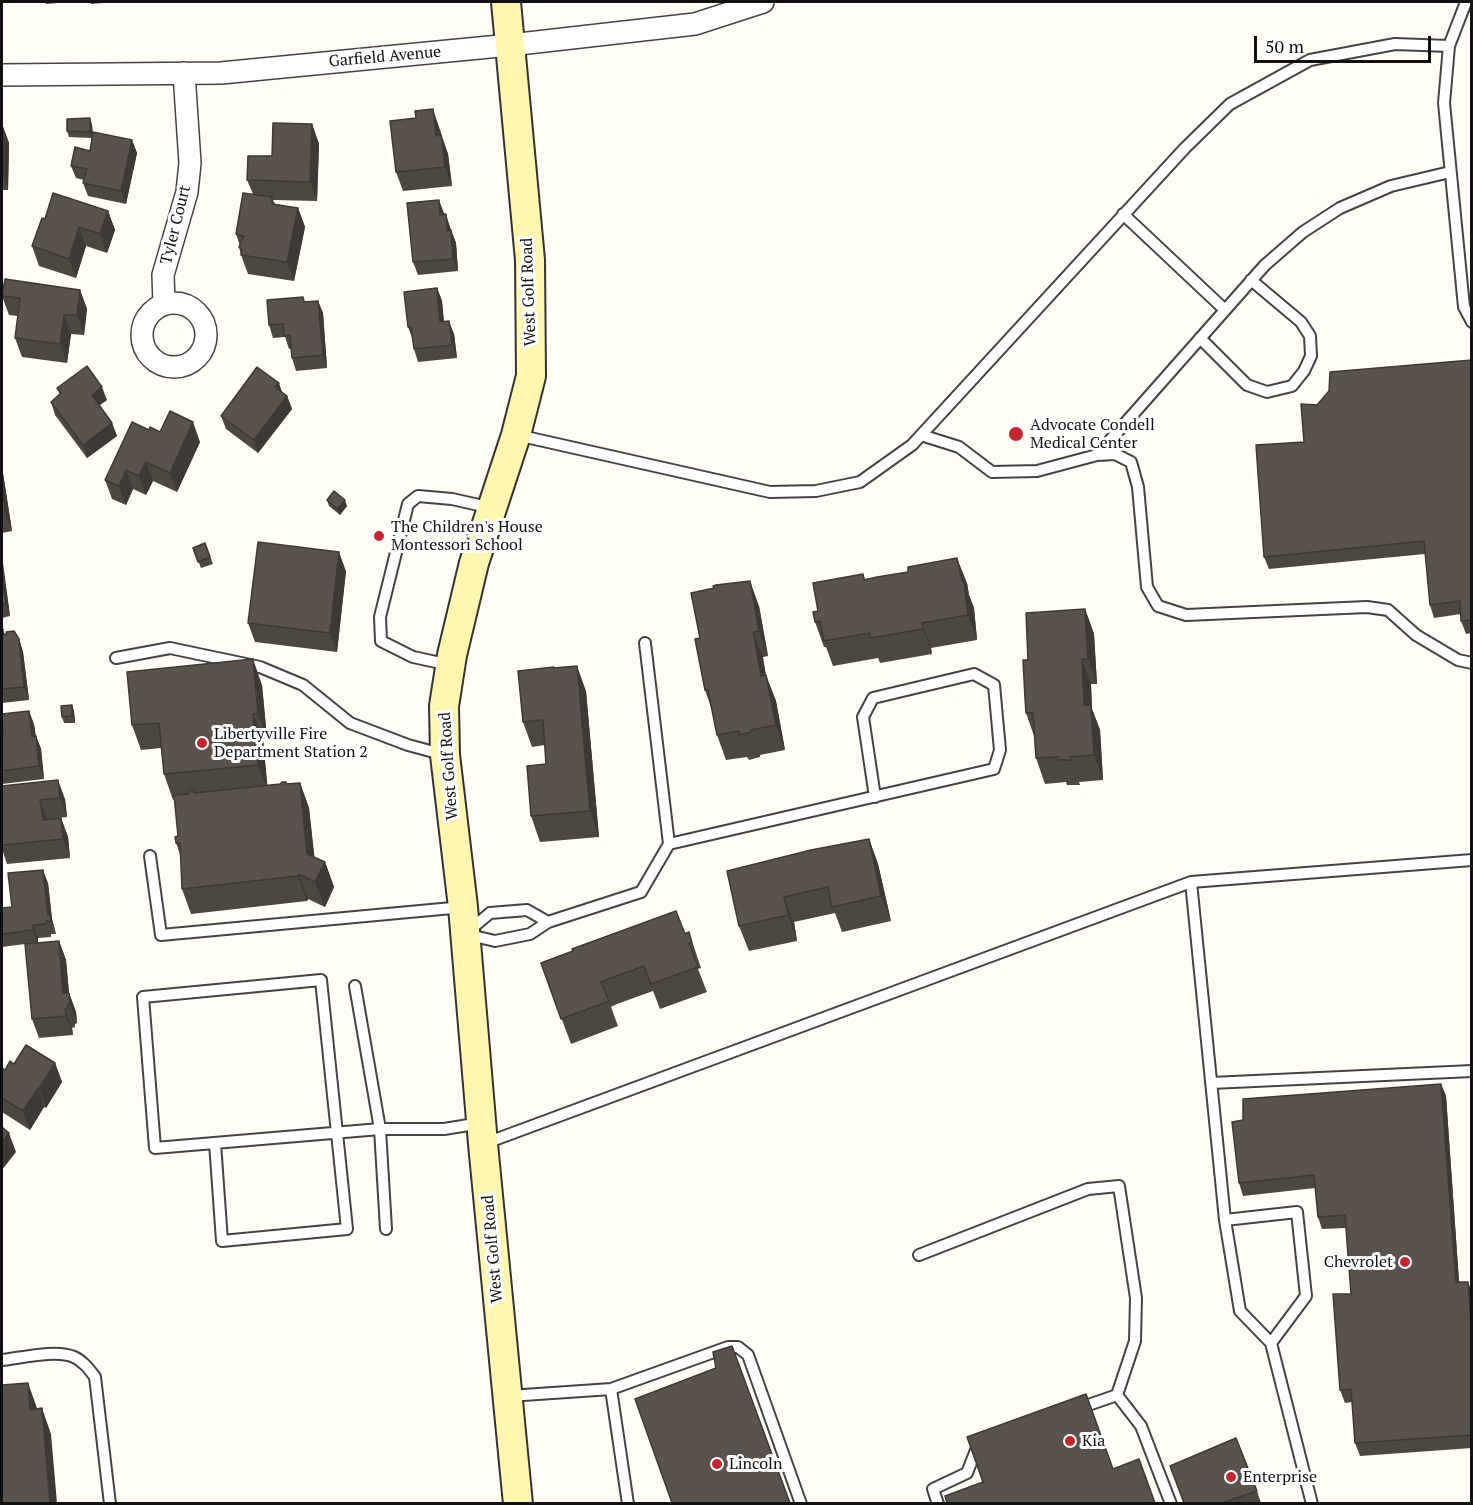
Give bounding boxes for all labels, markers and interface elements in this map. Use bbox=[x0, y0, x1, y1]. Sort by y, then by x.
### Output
scale bar bbox=[1257, 24, 1434, 62]
text: 50 m bbox=[1265, 34, 1304, 58]
street label: Garfield Avenue bbox=[328, 43, 442, 71]
street label: Tyler Court bbox=[157, 183, 195, 267]
street label: West Golf Road bbox=[518, 237, 540, 347]
place label: Advocate Condell Medical Center bbox=[1030, 415, 1155, 453]
marker: Advocate Condell Medical Center bbox=[1007, 425, 1025, 443]
place label: The Children's House Montessori School bbox=[391, 517, 543, 555]
marker: The Children's House Montessori School bbox=[372, 529, 386, 543]
street label: West Golf Road bbox=[436, 711, 462, 821]
place label: Libertyville Fire Department Station 2 bbox=[214, 724, 368, 762]
marker: Libertyville Fire Department Station 2 bbox=[195, 736, 209, 750]
street label: West Golf Road bbox=[479, 1194, 507, 1304]
place label: Chevrolet bbox=[1324, 1252, 1393, 1272]
marker: Chevrolet bbox=[1398, 1255, 1412, 1269]
place label: Kia bbox=[1082, 1431, 1105, 1451]
marker: Kia bbox=[1063, 1434, 1077, 1448]
place label: Lincoln bbox=[729, 1454, 782, 1474]
marker: Lincoln bbox=[710, 1457, 724, 1471]
place label: Enterprise bbox=[1243, 1467, 1317, 1487]
marker: Enterprise bbox=[1224, 1470, 1238, 1484]

